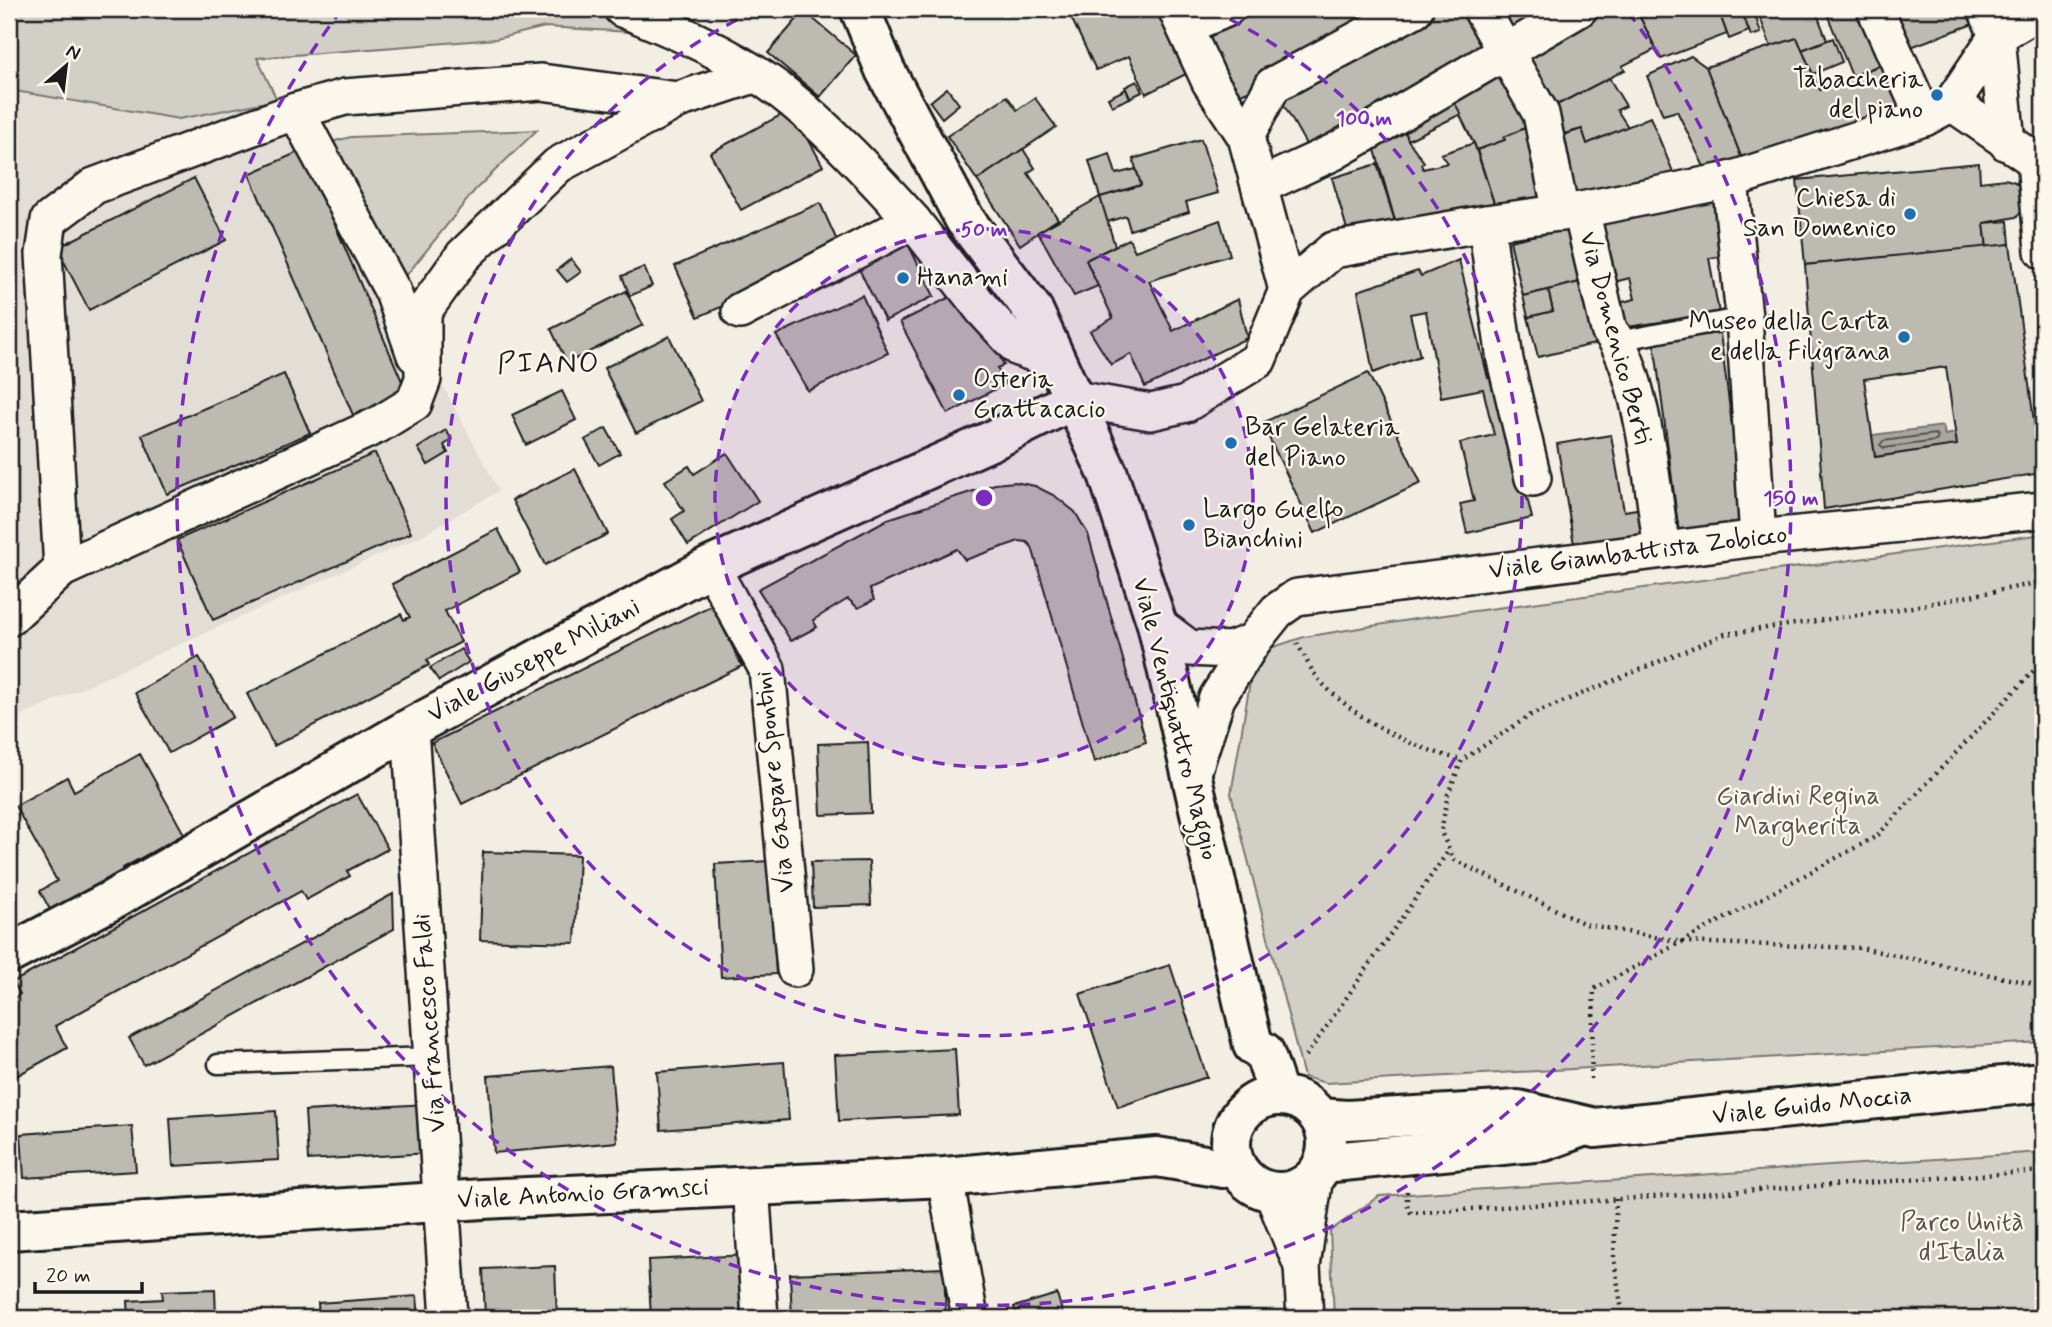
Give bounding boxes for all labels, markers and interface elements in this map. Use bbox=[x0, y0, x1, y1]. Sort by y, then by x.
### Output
north arrow bbox=[32, 32, 102, 102]
text: N bbox=[62, 38, 85, 66]
place label: Tabaccheria del piano bbox=[1793, 63, 1923, 127]
marker: Tabaccheria del piano bbox=[1929, 87, 1945, 103]
text: 100 m bbox=[1336, 105, 1392, 133]
place label: Chiesa di San Domenico bbox=[1743, 182, 1896, 246]
marker: Chiesa di San Domenico bbox=[1902, 206, 1918, 222]
text: 50 m bbox=[961, 216, 1008, 244]
street label: Via Domenico Berti bbox=[1570, 228, 1660, 448]
place label: Hanami bbox=[917, 261, 1008, 295]
marker: Hanami bbox=[895, 270, 911, 286]
place label: Museo della Carta e della Filigrana bbox=[1689, 305, 1890, 369]
marker: Museo della Carta e della Filigrana bbox=[1896, 329, 1912, 345]
district label: PIANO bbox=[497, 344, 601, 383]
place label: Osteria Grattacacio bbox=[973, 363, 1106, 427]
marker: Osteria Grattacacio bbox=[951, 387, 967, 403]
place label: Bar Gelateria del Piano bbox=[1245, 411, 1400, 475]
marker: Bar Gelateria del Piano bbox=[1223, 435, 1239, 451]
text: 150 m bbox=[1763, 485, 1819, 513]
centre of rings bbox=[972, 486, 996, 510]
place label: Largo Guelfo Bianchini bbox=[1203, 493, 1344, 557]
marker: Largo Guelfo Bianchini bbox=[1181, 517, 1197, 533]
street label: Viale Giambattista Zobicco bbox=[1487, 518, 1789, 588]
street label: Viale Ventiquattro Maggio bbox=[1121, 574, 1227, 864]
street label: Viale Giuseppe Miliani bbox=[422, 591, 646, 731]
street label: Via Gaspare Spontini bbox=[746, 669, 804, 895]
park label: Giardini Regina Margherita bbox=[1716, 780, 1880, 846]
street label: Via Francesco Faldi bbox=[405, 912, 455, 1134]
street label: Viale Guido Moccia bbox=[1711, 1079, 1913, 1133]
street label: Viale Antonio Gramsci bbox=[456, 1170, 710, 1218]
park label: Parco Unità d'Italia bbox=[1900, 1206, 2024, 1270]
scale bar bbox=[35, 1250, 142, 1294]
text: 20 m bbox=[46, 1262, 91, 1290]

